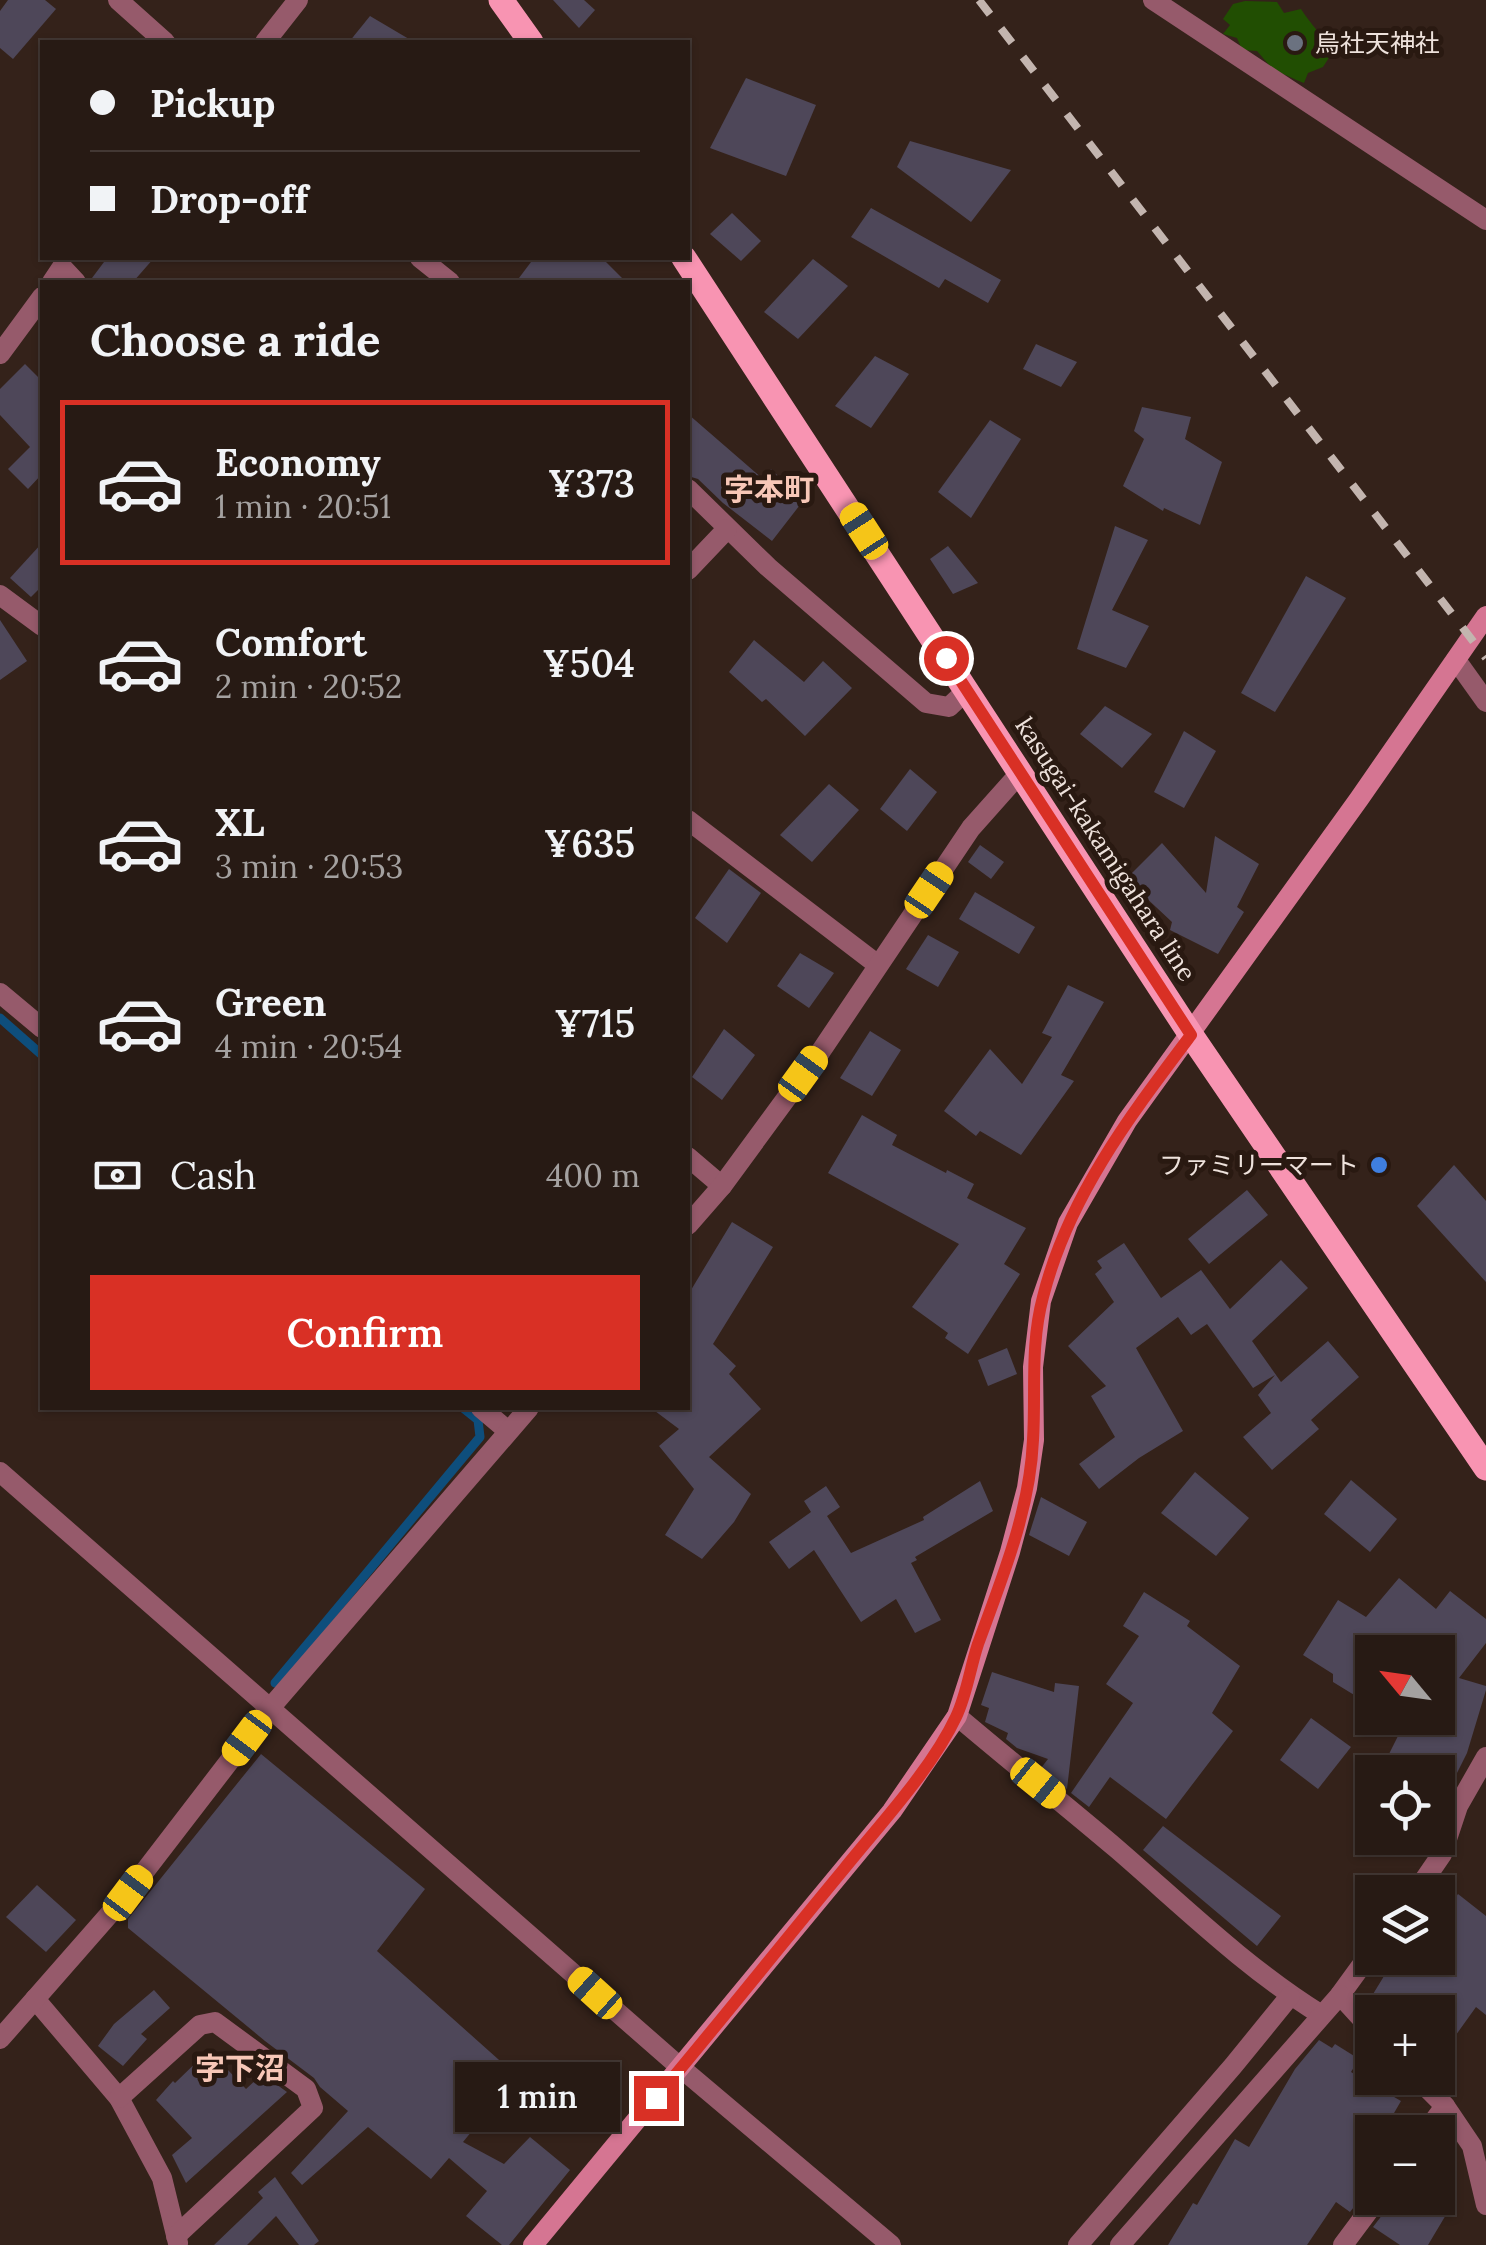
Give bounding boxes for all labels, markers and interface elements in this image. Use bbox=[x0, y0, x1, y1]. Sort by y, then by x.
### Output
place label: 烏社天神社 bbox=[1315, 27, 1440, 59]
marker: 烏社天神社 bbox=[1284, 32, 1306, 54]
text: Pickup bbox=[150, 79, 275, 127]
text: Drop-off bbox=[150, 175, 308, 223]
text: Choose a ride bbox=[90, 311, 380, 368]
icon: car bbox=[95, 438, 185, 528]
text: Economy bbox=[215, 438, 381, 486]
text: ¥373 bbox=[548, 459, 635, 507]
district label: 字本町 bbox=[724, 470, 814, 508]
text: 1 min · 20:51 bbox=[215, 486, 391, 527]
car bbox=[835, 498, 893, 564]
icon: car bbox=[95, 618, 185, 708]
text: Comfort bbox=[215, 618, 367, 666]
route start bbox=[924, 636, 969, 681]
text: ¥504 bbox=[543, 639, 635, 687]
text: 2 min · 20:52 bbox=[215, 666, 402, 707]
street label: kasugai-kakamigahara line bbox=[1009, 711, 1203, 987]
icon: car bbox=[95, 798, 185, 888]
text: XL bbox=[215, 798, 265, 846]
text: ¥635 bbox=[544, 819, 635, 867]
text: 3 min · 20:53 bbox=[215, 846, 403, 887]
car bbox=[900, 857, 958, 923]
icon: car bbox=[95, 978, 185, 1068]
text: Green bbox=[215, 978, 327, 1026]
text: ¥715 bbox=[555, 999, 635, 1047]
text: 4 min · 20:54 bbox=[215, 1026, 402, 1067]
car bbox=[773, 1041, 833, 1107]
icon: cash bbox=[90, 1148, 145, 1203]
place label: ファミリーマート bbox=[1159, 1149, 1359, 1181]
text: Cash bbox=[170, 1151, 257, 1199]
marker: ファミリーマート bbox=[1368, 1154, 1390, 1176]
text: 400 m bbox=[546, 1155, 640, 1196]
button: Confirm bbox=[90, 1275, 640, 1390]
north arrow bbox=[1355, 1635, 1455, 1735]
map controls bbox=[1355, 1635, 1455, 2215]
car bbox=[217, 1705, 277, 1771]
car bbox=[1005, 1752, 1071, 1814]
button: locate bbox=[1355, 1755, 1455, 1855]
car bbox=[98, 1860, 158, 1926]
button: layers bbox=[1355, 1875, 1455, 1975]
car bbox=[563, 1962, 627, 2024]
button: + bbox=[1355, 1995, 1455, 2095]
district label: 字下沼 bbox=[195, 2049, 285, 2087]
callout: 1 min bbox=[456, 2063, 621, 2133]
text: 1 min bbox=[497, 2076, 578, 2117]
route end bbox=[634, 2076, 679, 2121]
button: − bbox=[1355, 2115, 1455, 2215]

